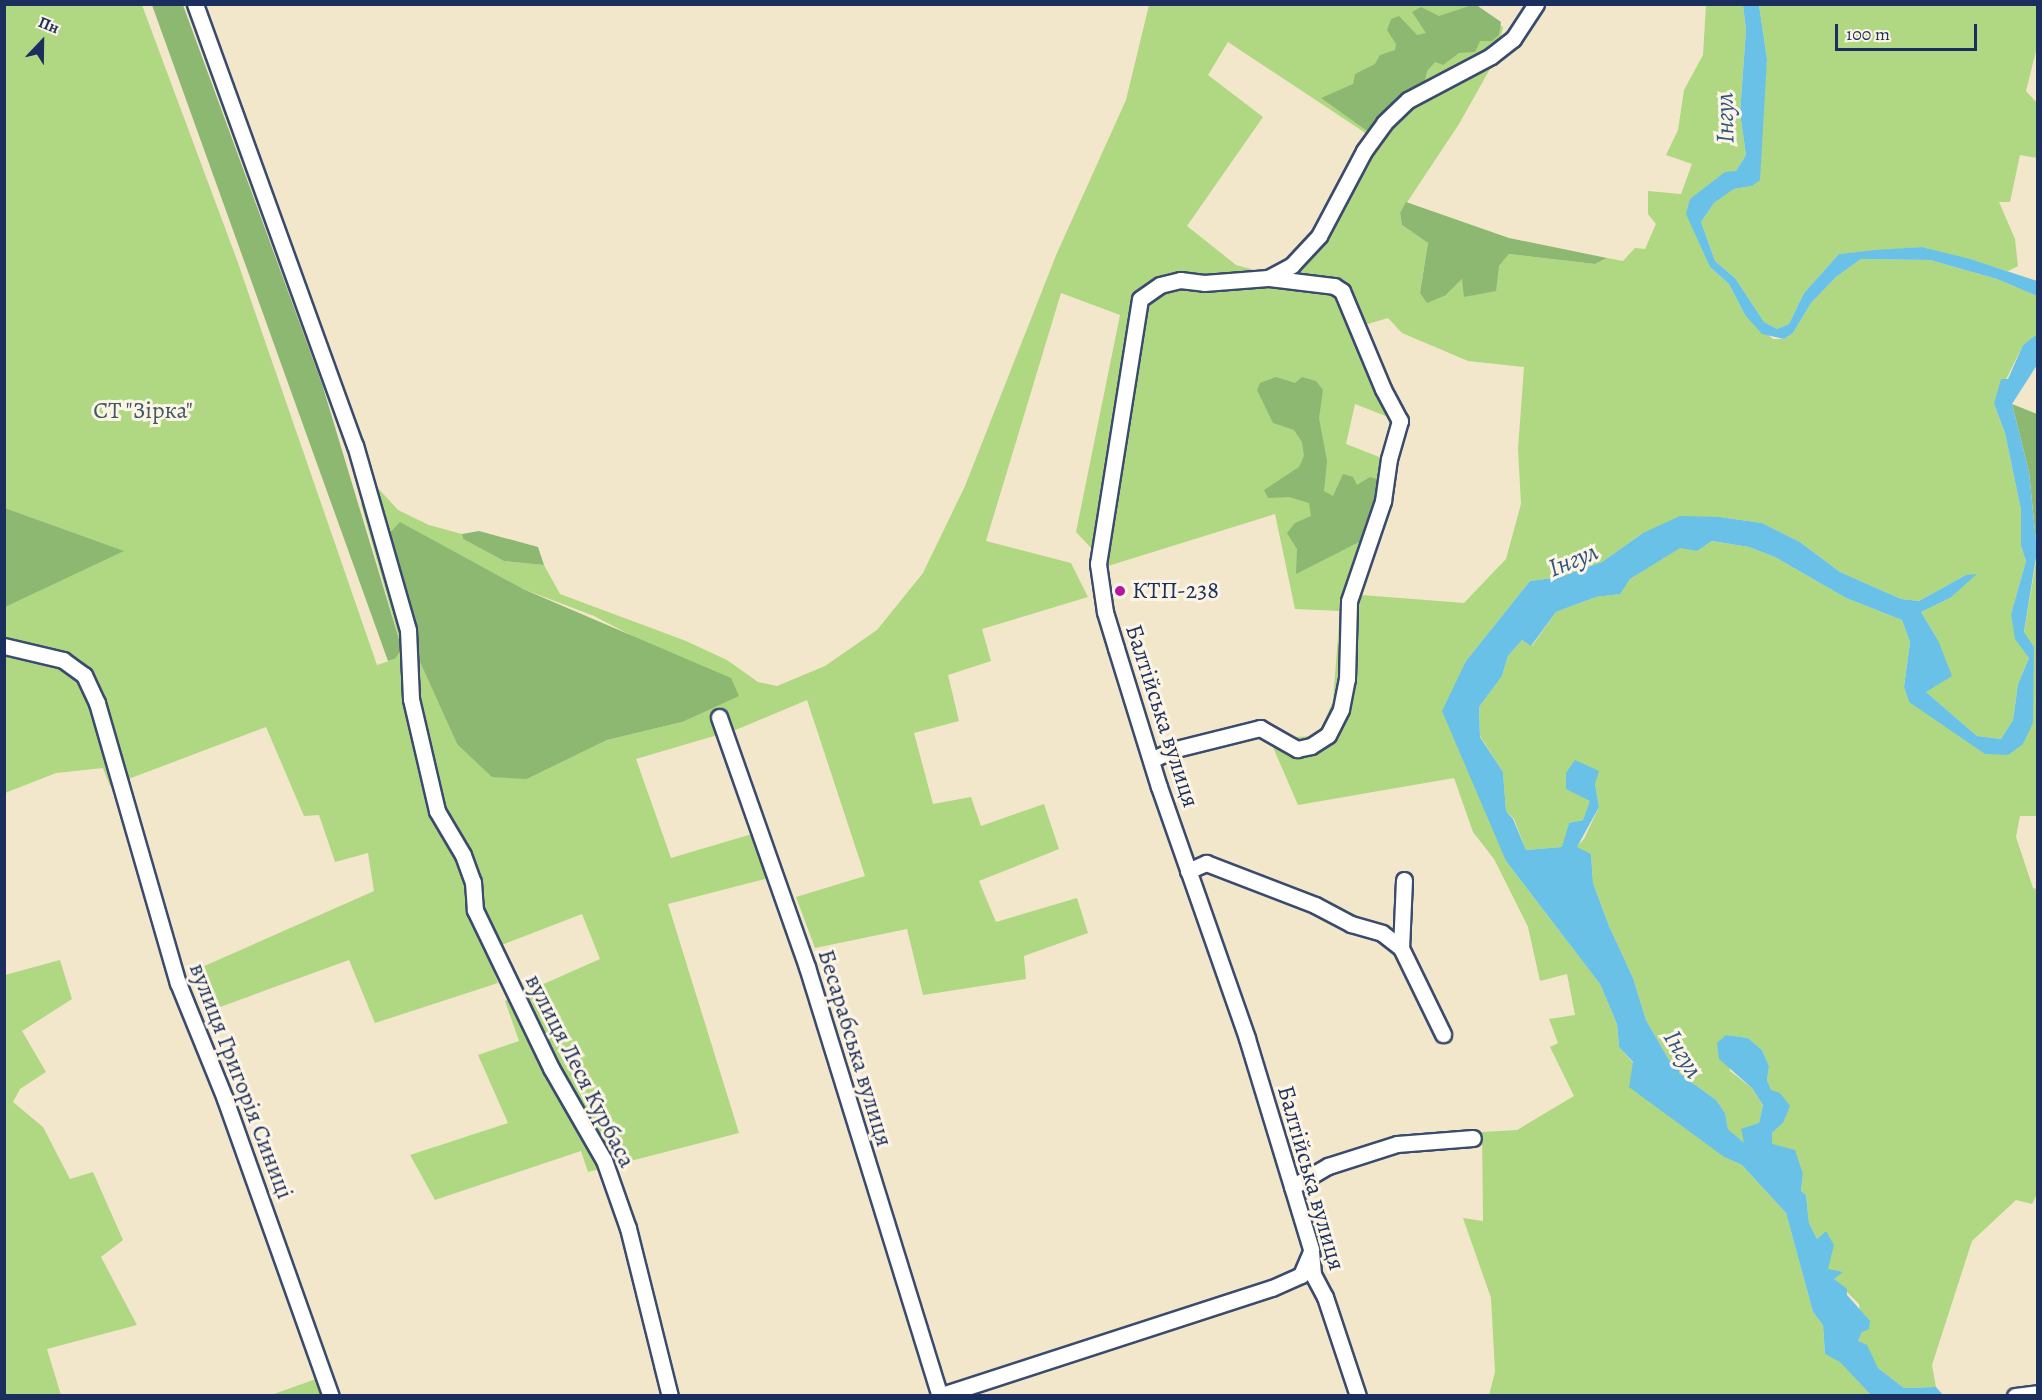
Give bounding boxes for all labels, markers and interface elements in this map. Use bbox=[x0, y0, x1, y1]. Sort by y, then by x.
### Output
text: Пн bbox=[35, 11, 63, 39]
north arrow bbox=[12, 12, 72, 72]
scale bar bbox=[1838, 12, 1980, 50]
text: 100 m bbox=[1846, 22, 1890, 46]
water label: Інгул bbox=[1709, 92, 1741, 144]
park label: СТ "Зірка" bbox=[93, 397, 193, 425]
water label: Інгул bbox=[1544, 536, 1602, 584]
place label: КТП-238 bbox=[1132, 577, 1219, 605]
marker: КТП-238 bbox=[1113, 584, 1127, 598]
street label: Балтійська вулиця bbox=[1119, 621, 1205, 811]
street label: Бесарабська вулиця bbox=[811, 946, 899, 1150]
street label: вулиця Григорія Синиці bbox=[183, 959, 299, 1203]
street label: вулиця Леся Курбаса bbox=[519, 969, 641, 1173]
water label: Інгул bbox=[1657, 1024, 1709, 1084]
street label: Балтійська вулиця bbox=[1271, 1082, 1351, 1274]

